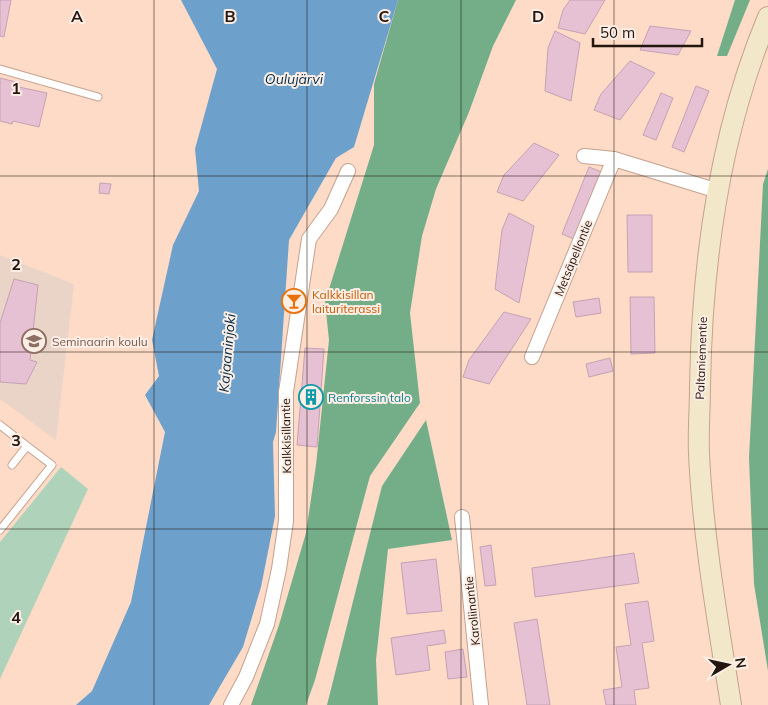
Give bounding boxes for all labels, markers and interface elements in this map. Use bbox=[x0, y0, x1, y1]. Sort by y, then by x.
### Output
text: A bbox=[71, 6, 83, 26]
text: B bbox=[224, 6, 236, 26]
text: C bbox=[379, 6, 390, 26]
text: D bbox=[532, 6, 544, 26]
scale bar bbox=[593, 15, 702, 47]
text: 50 m bbox=[600, 23, 635, 42]
water label: Oulujärvi bbox=[265, 70, 324, 88]
text: 1 bbox=[11, 78, 21, 98]
street label: Metsäpellontie bbox=[551, 218, 595, 298]
text: 2 bbox=[11, 254, 21, 274]
place label: Kalkkisillan laituriterassi bbox=[312, 287, 380, 316]
bar icon: Kalkkisillan laituriterassi bbox=[281, 288, 307, 314]
water label: Kajaaninjoki bbox=[215, 312, 239, 393]
street label: Paltaniementie bbox=[692, 316, 710, 400]
school or university icon: Seminaarin koulu bbox=[21, 328, 47, 354]
place label: Seminaarin koulu bbox=[52, 334, 148, 349]
building icon: Renforssin talo bbox=[298, 384, 324, 410]
place label: Renforssin talo bbox=[328, 390, 411, 405]
street label: Kalkkisillantie bbox=[278, 398, 294, 474]
text: 3 bbox=[11, 430, 21, 450]
street label: Karoliinantie bbox=[461, 576, 483, 646]
text: 4 bbox=[11, 607, 21, 627]
north arrow bbox=[703, 640, 753, 690]
text: N bbox=[731, 656, 751, 670]

